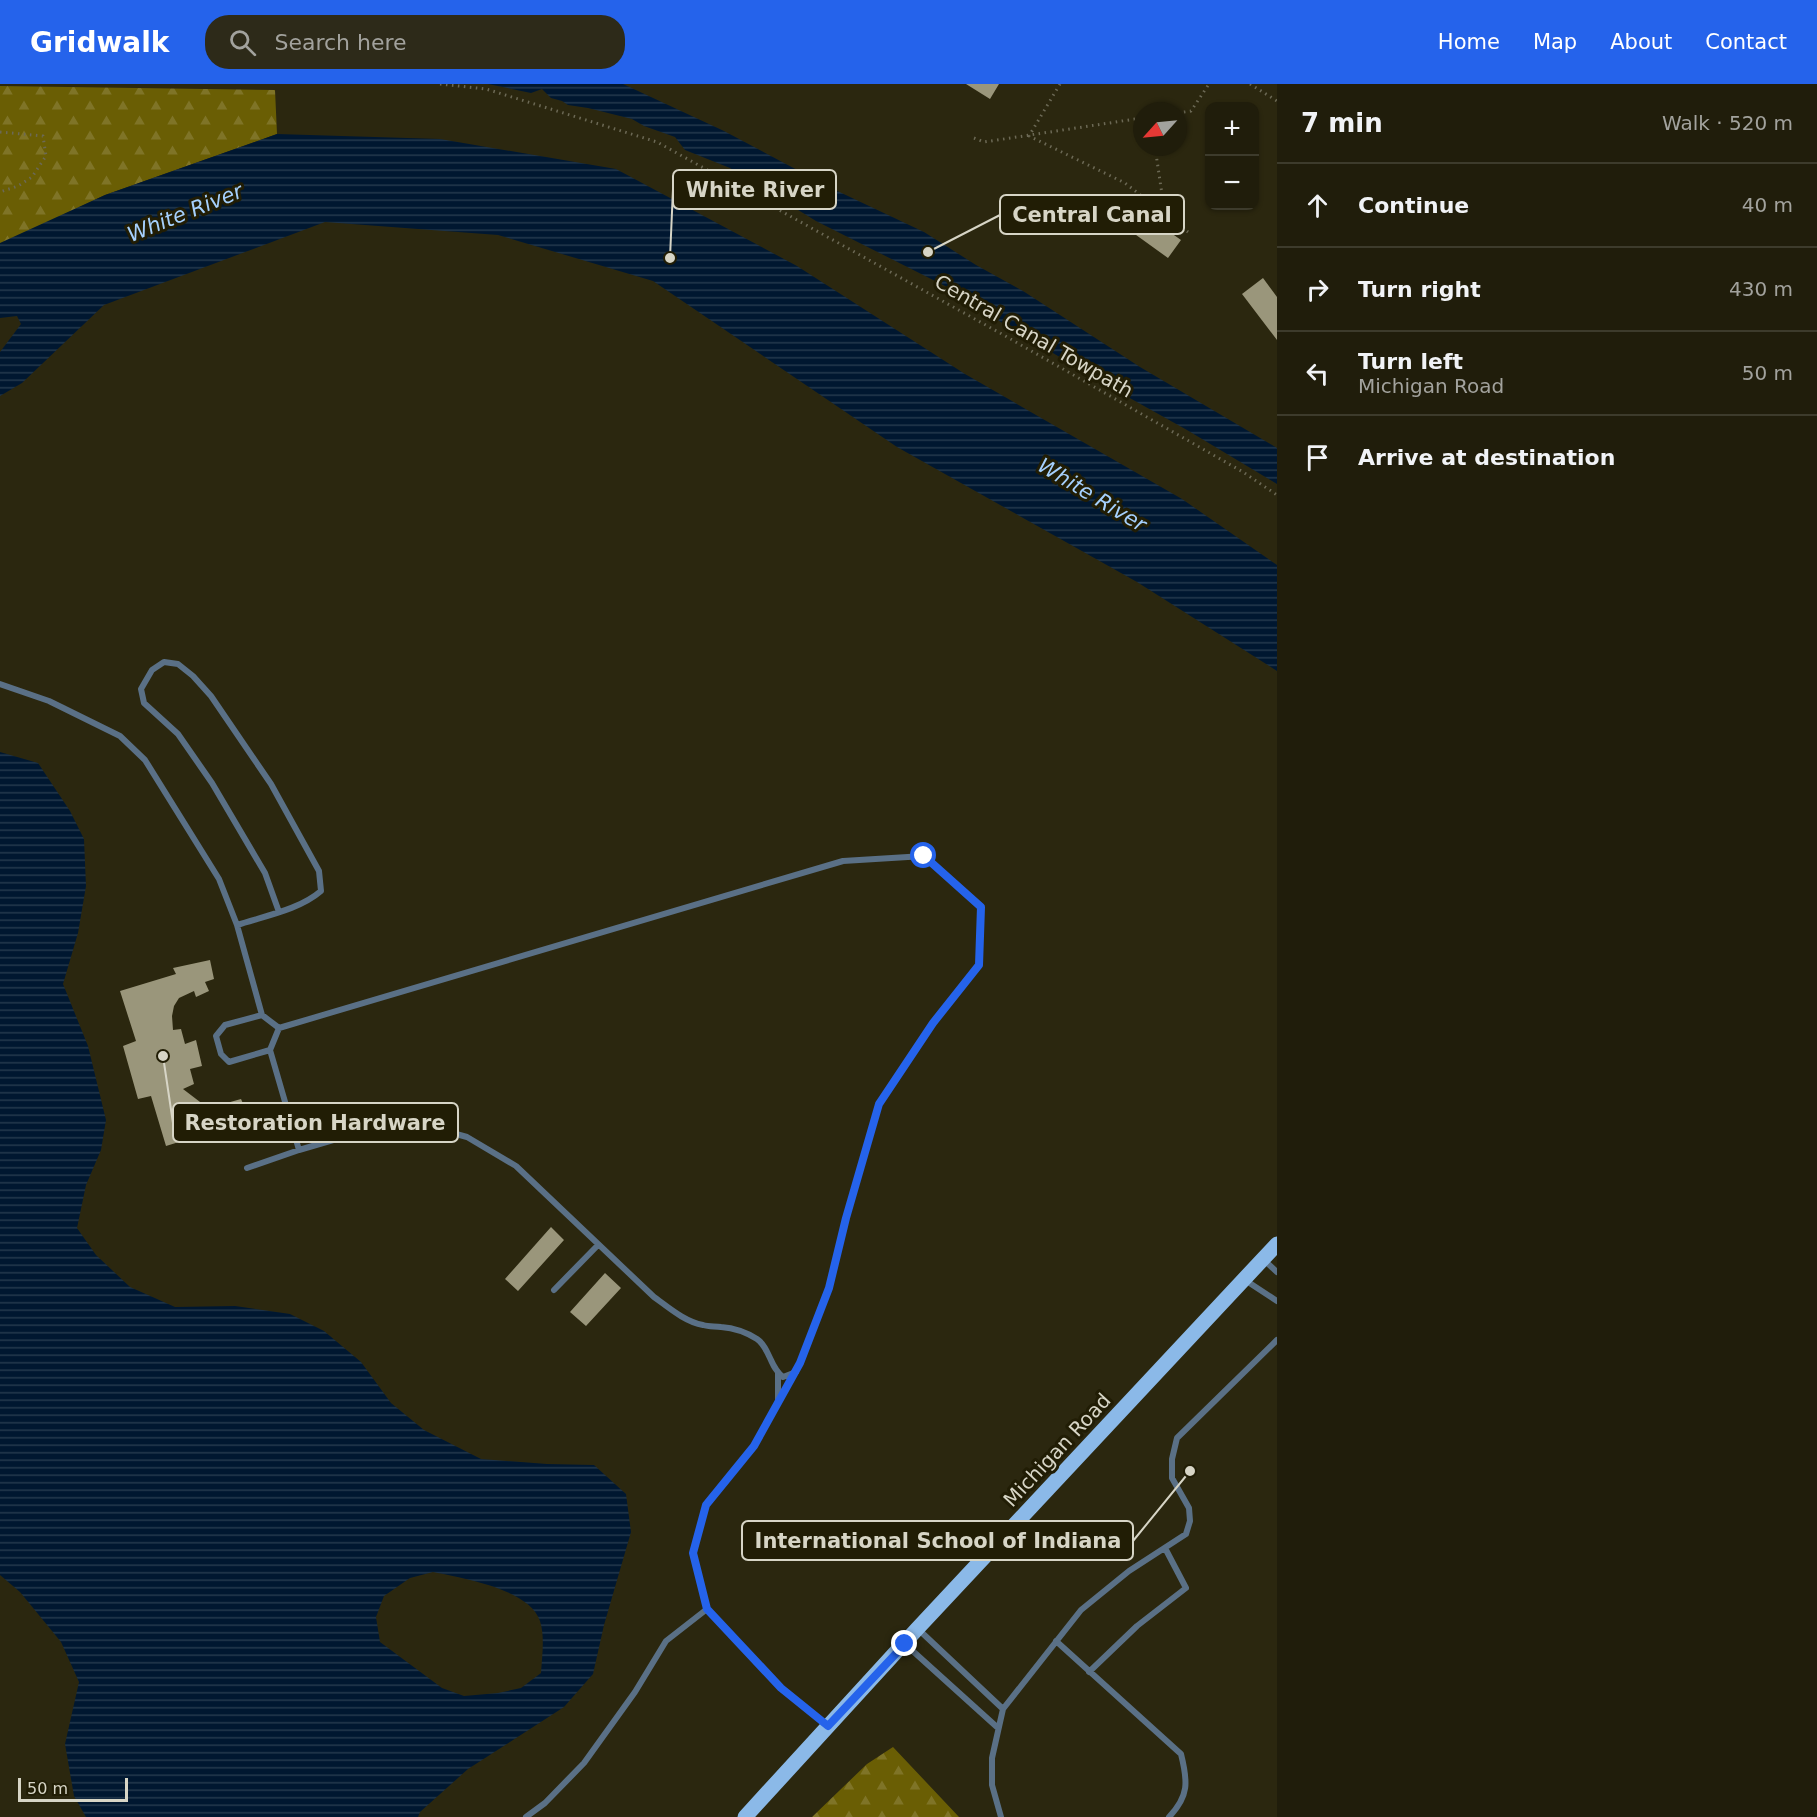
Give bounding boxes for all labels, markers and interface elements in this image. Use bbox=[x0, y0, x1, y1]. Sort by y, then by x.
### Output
search box bbox=[205, 15, 625, 69]
text: Gridwalk bbox=[30, 26, 169, 59]
icon: search bbox=[226, 26, 259, 59]
text: Search here bbox=[274, 30, 407, 55]
text: Home bbox=[1438, 30, 1500, 54]
text: Map bbox=[1533, 30, 1577, 54]
text: About bbox=[1610, 30, 1672, 54]
text: Contact bbox=[1705, 30, 1787, 54]
north arrow bbox=[1133, 102, 1187, 156]
map controls bbox=[1205, 102, 1259, 210]
button: + bbox=[1205, 102, 1259, 156]
text: 7 min bbox=[1301, 108, 1383, 138]
text: Walk · 520 m bbox=[1662, 111, 1793, 135]
button: − bbox=[1205, 156, 1259, 210]
callout: White River bbox=[673, 170, 836, 209]
water label: White River bbox=[124, 178, 247, 247]
text: White River bbox=[686, 178, 825, 202]
icon: ahead bbox=[1301, 189, 1334, 222]
text: Continue bbox=[1358, 193, 1469, 218]
text: 40 m bbox=[1742, 193, 1793, 217]
callout: Central Canal bbox=[1000, 195, 1184, 234]
text: Central Canal bbox=[1012, 203, 1172, 227]
street label: Central Canal Towpath bbox=[931, 269, 1137, 403]
icon: right bbox=[1301, 273, 1334, 306]
text: Turn right bbox=[1358, 277, 1481, 302]
text: 430 m bbox=[1729, 277, 1793, 301]
text: Turn left bbox=[1358, 349, 1463, 374]
icon: left bbox=[1301, 357, 1334, 390]
text: 50 m bbox=[1742, 361, 1793, 385]
text: Michigan Road bbox=[1358, 374, 1504, 398]
icon: arrive bbox=[1301, 441, 1334, 474]
text: Arrive at destination bbox=[1358, 445, 1615, 470]
water label: White River bbox=[1033, 453, 1152, 537]
route start bbox=[910, 842, 936, 868]
callout: Restoration Hardware bbox=[173, 1103, 458, 1142]
text: Restoration Hardware bbox=[184, 1111, 446, 1135]
street label: Michigan Road bbox=[998, 1388, 1116, 1512]
callout: International School of Indiana bbox=[742, 1521, 1133, 1560]
text: International School of Indiana bbox=[755, 1529, 1121, 1553]
route end bbox=[891, 1630, 917, 1656]
scale bar bbox=[18, 1775, 128, 1802]
text: 50 m bbox=[27, 1779, 68, 1798]

